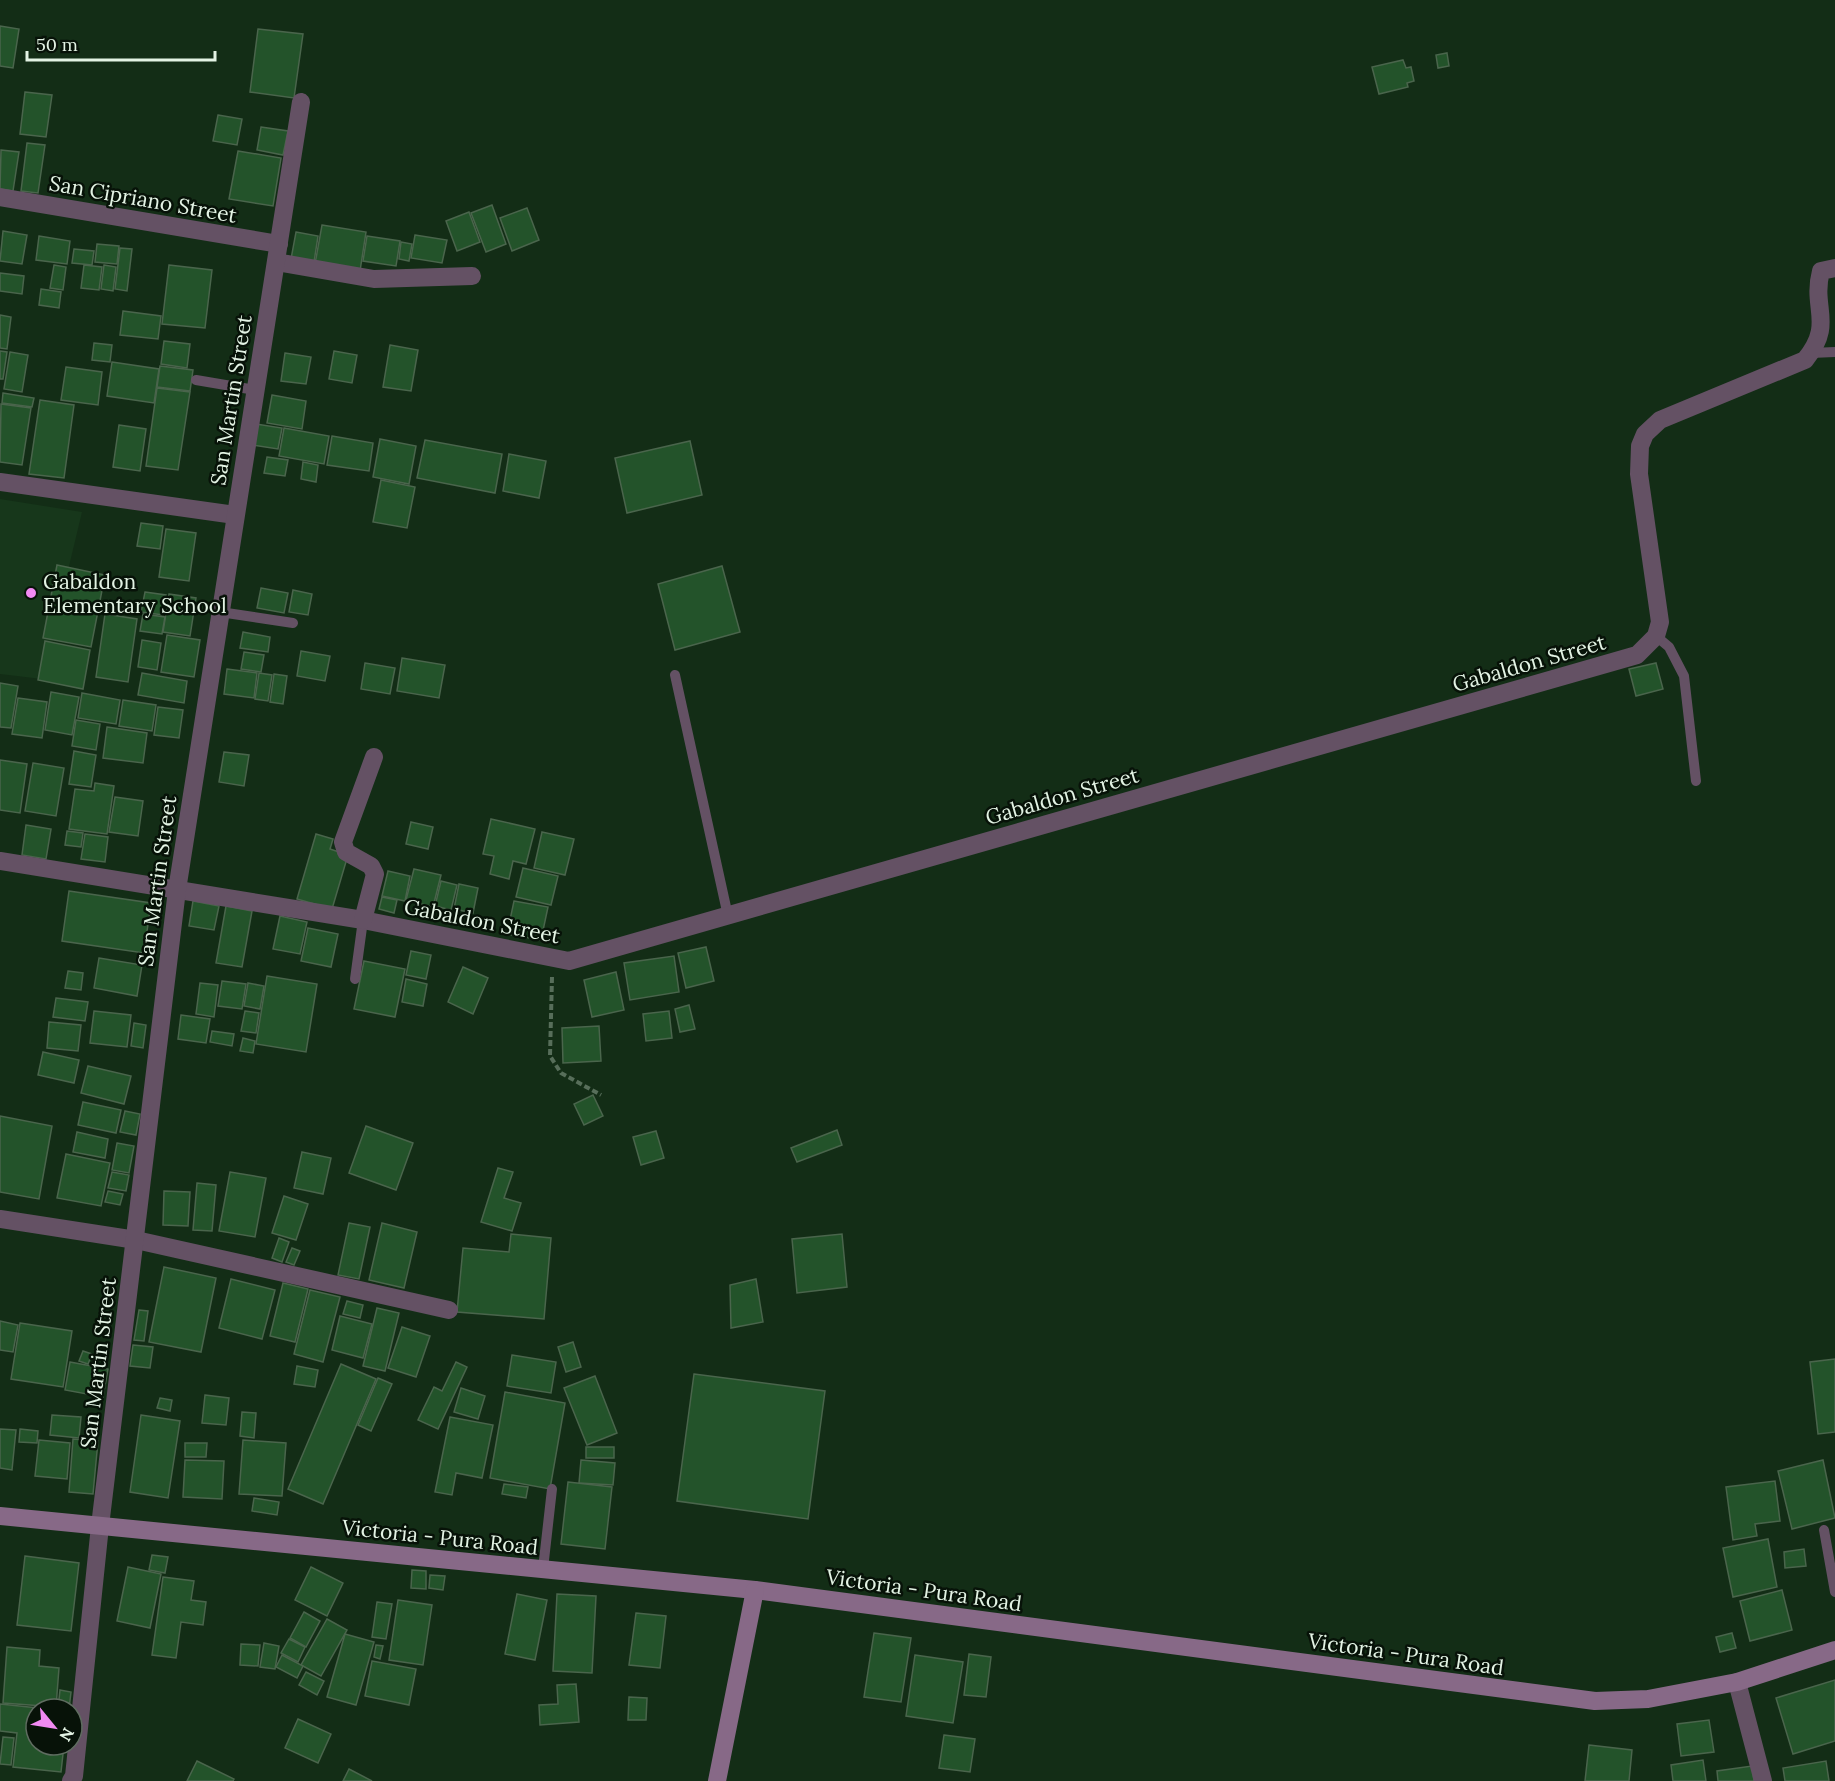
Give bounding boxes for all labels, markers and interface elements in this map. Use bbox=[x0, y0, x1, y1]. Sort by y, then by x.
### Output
scale bar bbox=[27, 24, 214, 62]
text: 50 m bbox=[36, 33, 78, 56]
street label: San Cipriano Street bbox=[47, 169, 240, 229]
street label: San Martin Street bbox=[204, 312, 258, 487]
place label: Gabaldon Elementary School bbox=[43, 568, 227, 619]
marker: Gabaldon Elementary School bbox=[24, 586, 38, 600]
street label: Gabaldon Street bbox=[1449, 628, 1610, 698]
street label: Gabaldon Street bbox=[982, 761, 1143, 831]
street label: San Martin Street bbox=[132, 793, 182, 968]
street label: Gabaldon Street bbox=[402, 893, 563, 950]
street label: San Martin Street bbox=[74, 1275, 122, 1450]
street label: Victoria - Pura Road bbox=[340, 1513, 539, 1561]
street label: Victoria - Pura Road bbox=[823, 1563, 1024, 1617]
street label: Victoria - Pura Road bbox=[1305, 1627, 1506, 1681]
north arrow bbox=[24, 1697, 84, 1757]
text: N bbox=[55, 1724, 79, 1745]

